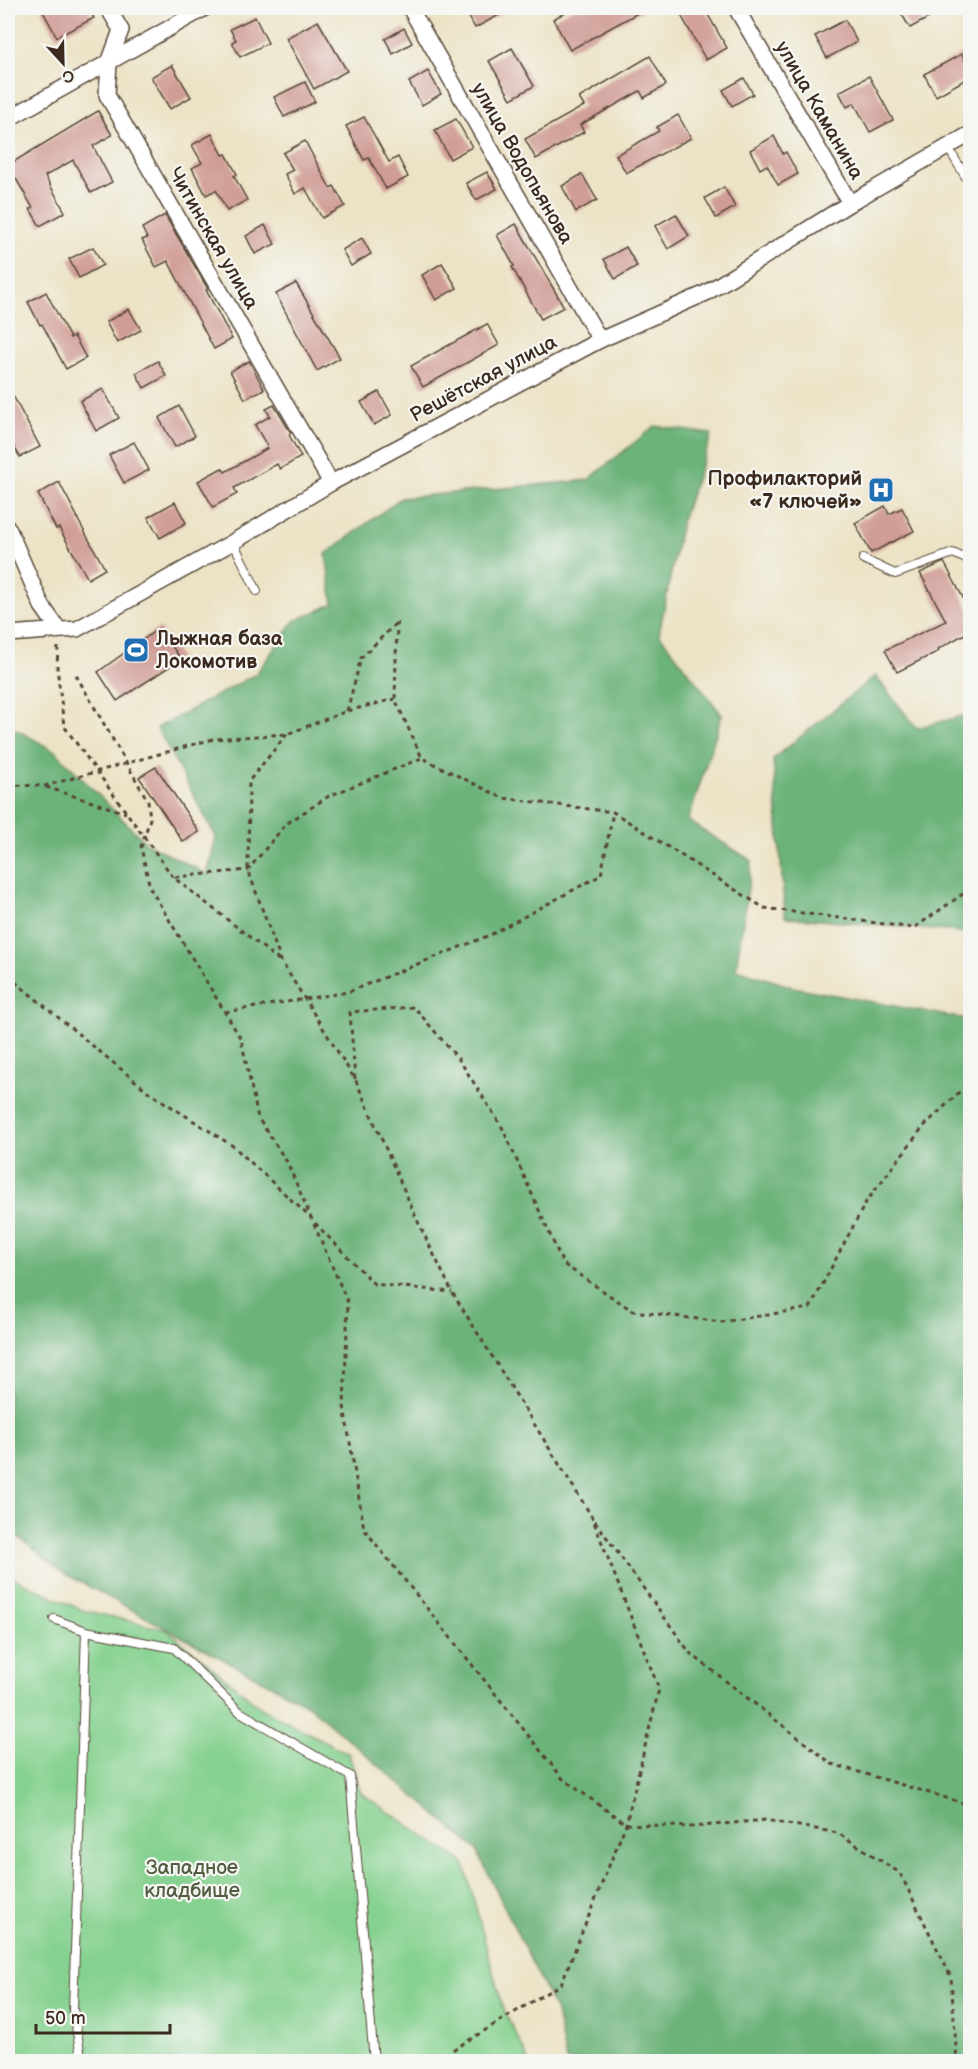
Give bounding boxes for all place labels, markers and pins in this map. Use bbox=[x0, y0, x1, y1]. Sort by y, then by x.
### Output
place label: Профилакторий «7 ключей» bbox=[707, 467, 862, 514]
hospital icon: Профилакторий «7 ключей» bbox=[866, 475, 896, 505]
place label: Лыжная база Локомотив bbox=[155, 627, 283, 674]
sports icon: Лыжная база Локомотив bbox=[121, 635, 151, 665]

